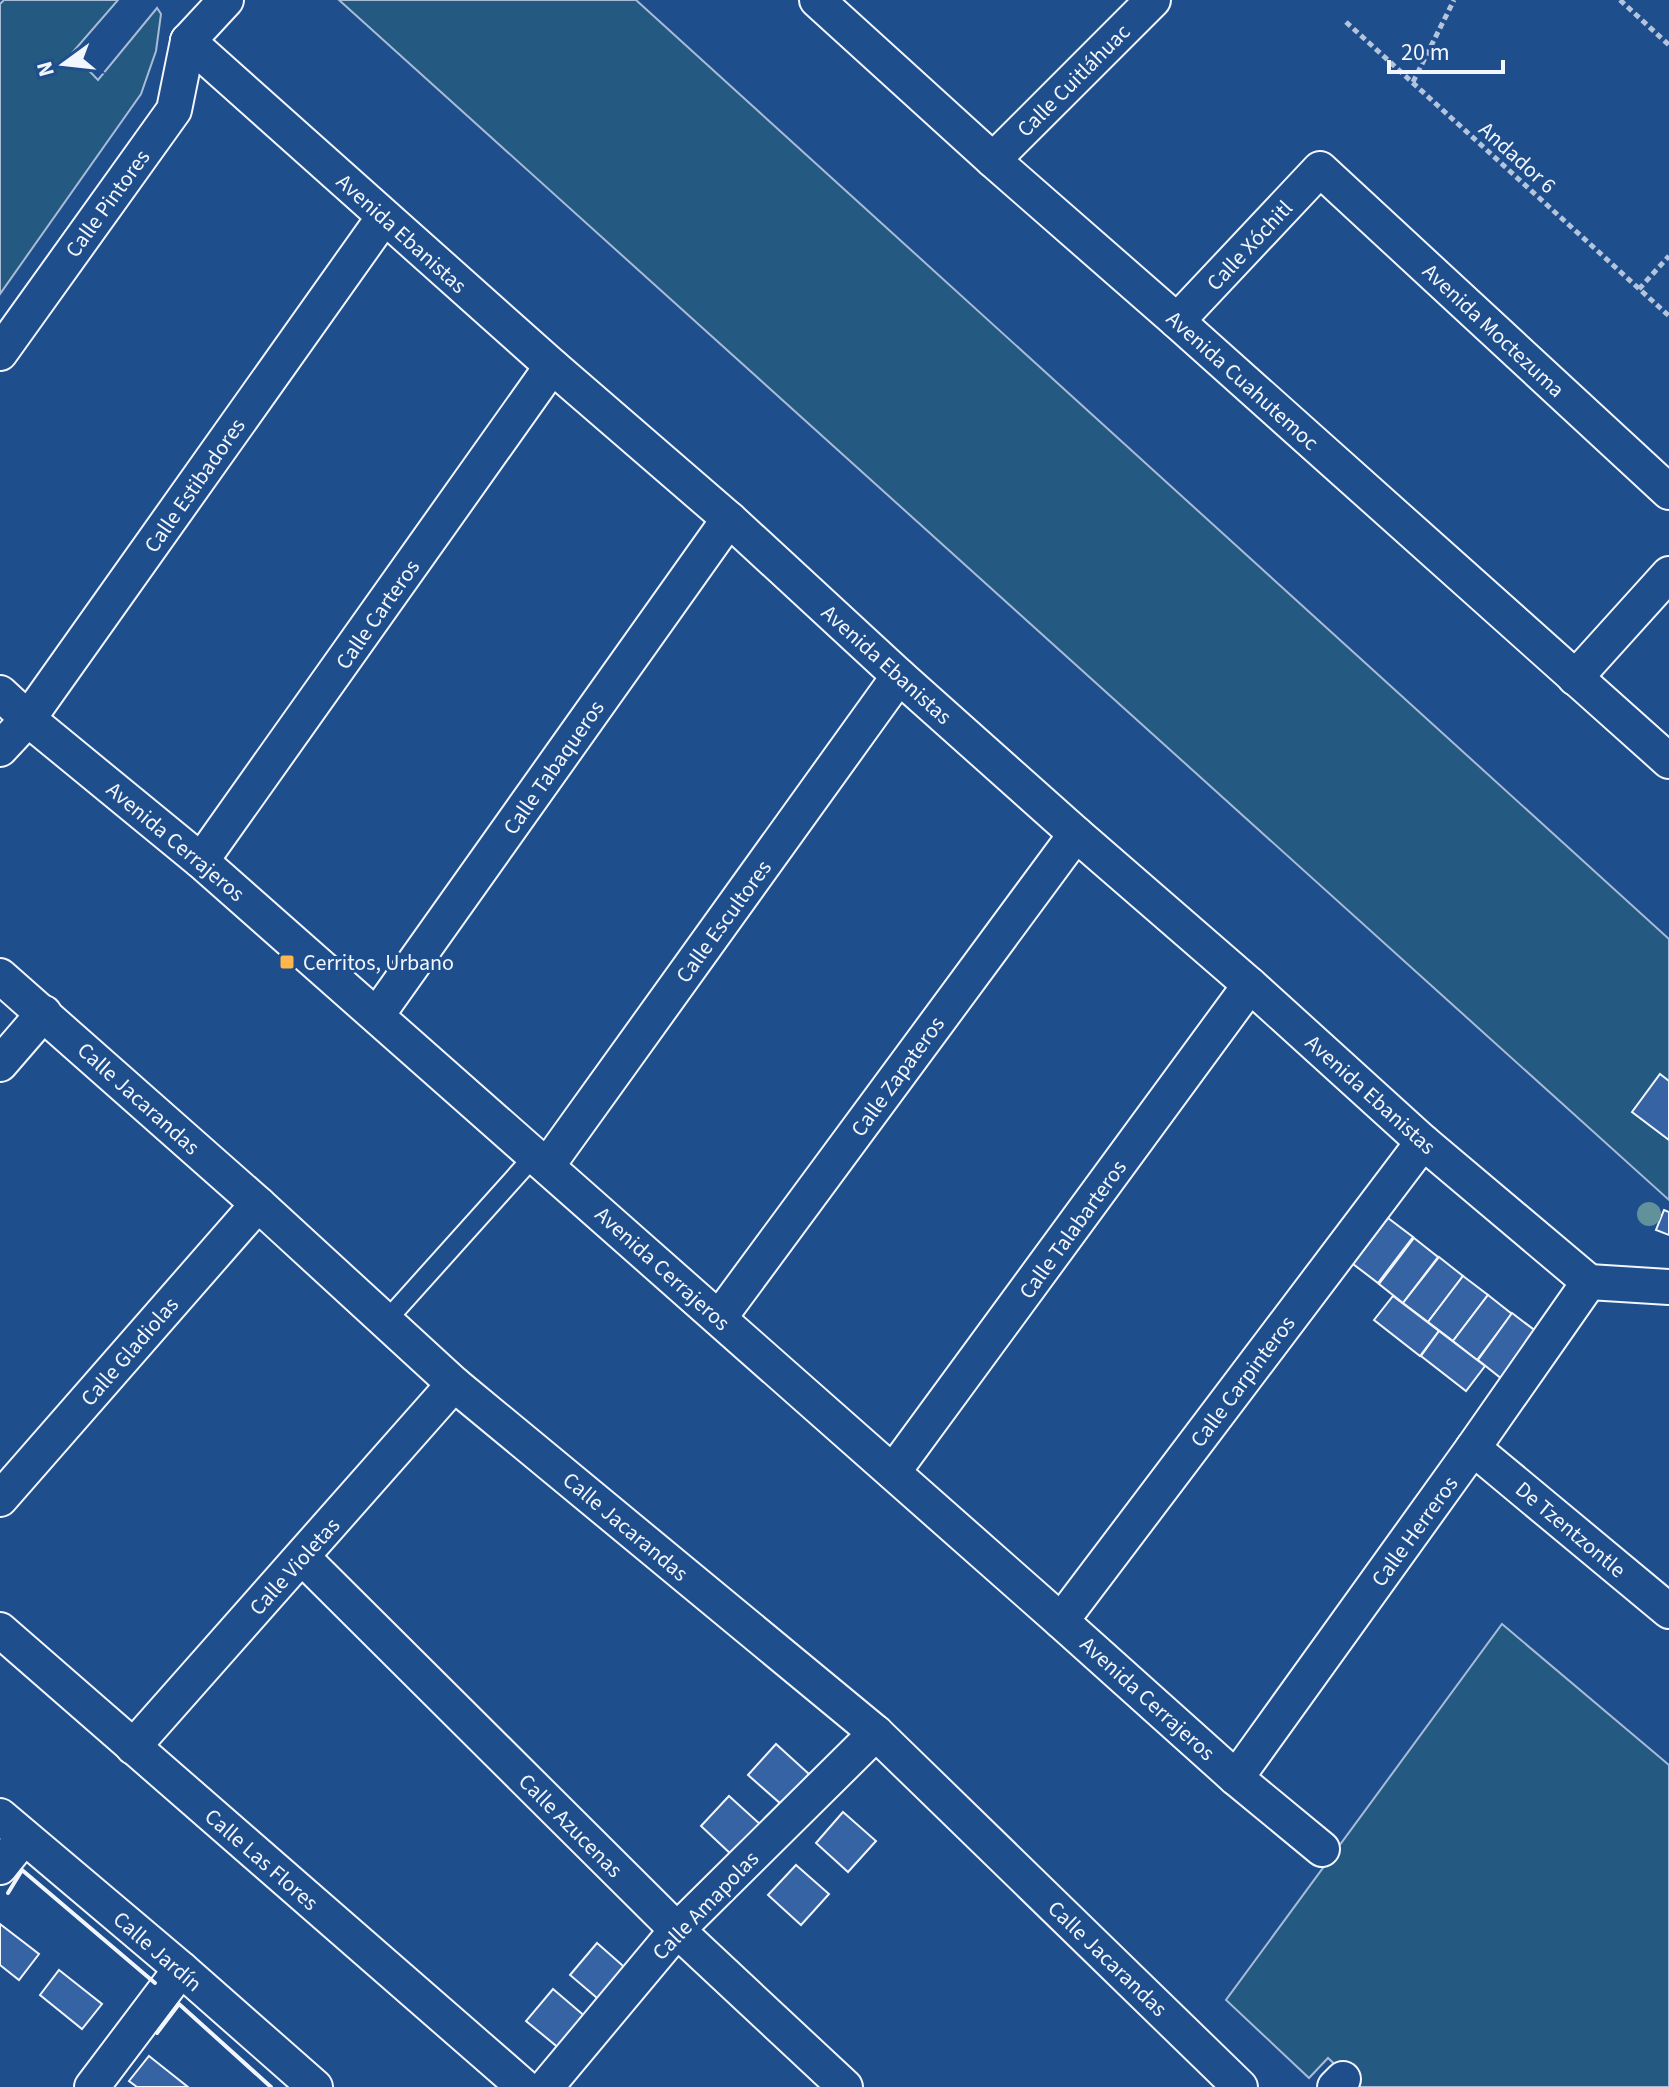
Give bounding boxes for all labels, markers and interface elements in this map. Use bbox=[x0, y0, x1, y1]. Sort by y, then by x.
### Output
street label: Calle Cuitláhuac bbox=[1010, 17, 1138, 145]
north arrow bbox=[24, 24, 104, 104]
scale bar bbox=[1389, 24, 1503, 74]
text: 20 m bbox=[1401, 35, 1450, 70]
text: N bbox=[28, 58, 63, 80]
street label: Andador 6 bbox=[1472, 114, 1563, 201]
street label: Calle Pintores bbox=[58, 143, 158, 264]
street label: Avenida Ebanistas bbox=[329, 166, 474, 301]
street label: Calle Xóchitl bbox=[1199, 193, 1300, 298]
street label: Avenida Moctezuma bbox=[1415, 256, 1572, 405]
street label: Avenida Cuahutemoc bbox=[1159, 303, 1326, 458]
street label: Calle Estibadores bbox=[136, 412, 253, 559]
street label: Calle Carteros bbox=[328, 553, 428, 676]
street label: Avenida Ebanistas bbox=[814, 597, 959, 732]
street label: Calle Tabaqueros bbox=[495, 694, 612, 841]
street label: Avenida Cerrajeros bbox=[99, 774, 252, 909]
street label: Calle Escultores bbox=[668, 853, 779, 990]
place label: Cerritos, Urbano bbox=[303, 947, 454, 979]
marker: Cerritos, Urbano bbox=[278, 953, 296, 971]
street label: Calle Zapateros bbox=[843, 1010, 952, 1143]
street label: Avenida Ebanistas bbox=[1298, 1027, 1443, 1162]
street label: Calle Jacarandas bbox=[70, 1035, 207, 1163]
street label: Calle Talabarteros bbox=[1011, 1153, 1134, 1306]
street label: Avenida Cerrajeros bbox=[588, 1199, 737, 1338]
street label: Calle Gladiolas bbox=[73, 1290, 186, 1413]
street label: Calle Carpinteros bbox=[1183, 1309, 1303, 1454]
street label: Calle Jacarandas bbox=[556, 1465, 695, 1589]
street label: Calle Herreros bbox=[1364, 1470, 1466, 1594]
street label: De Tzentzontle bbox=[1508, 1474, 1633, 1586]
street label: Calle Violetas bbox=[242, 1510, 348, 1623]
street label: Avenida Cerrajeros bbox=[1073, 1629, 1222, 1768]
street label: Calle Azucenas bbox=[511, 1766, 630, 1885]
street label: Calle Las Flores bbox=[197, 1801, 325, 1918]
street label: Calle Amapolas bbox=[645, 1844, 766, 1968]
street label: Calle Jacarandas bbox=[1040, 1893, 1174, 2024]
street label: Calle Jardín bbox=[106, 1904, 209, 2000]

